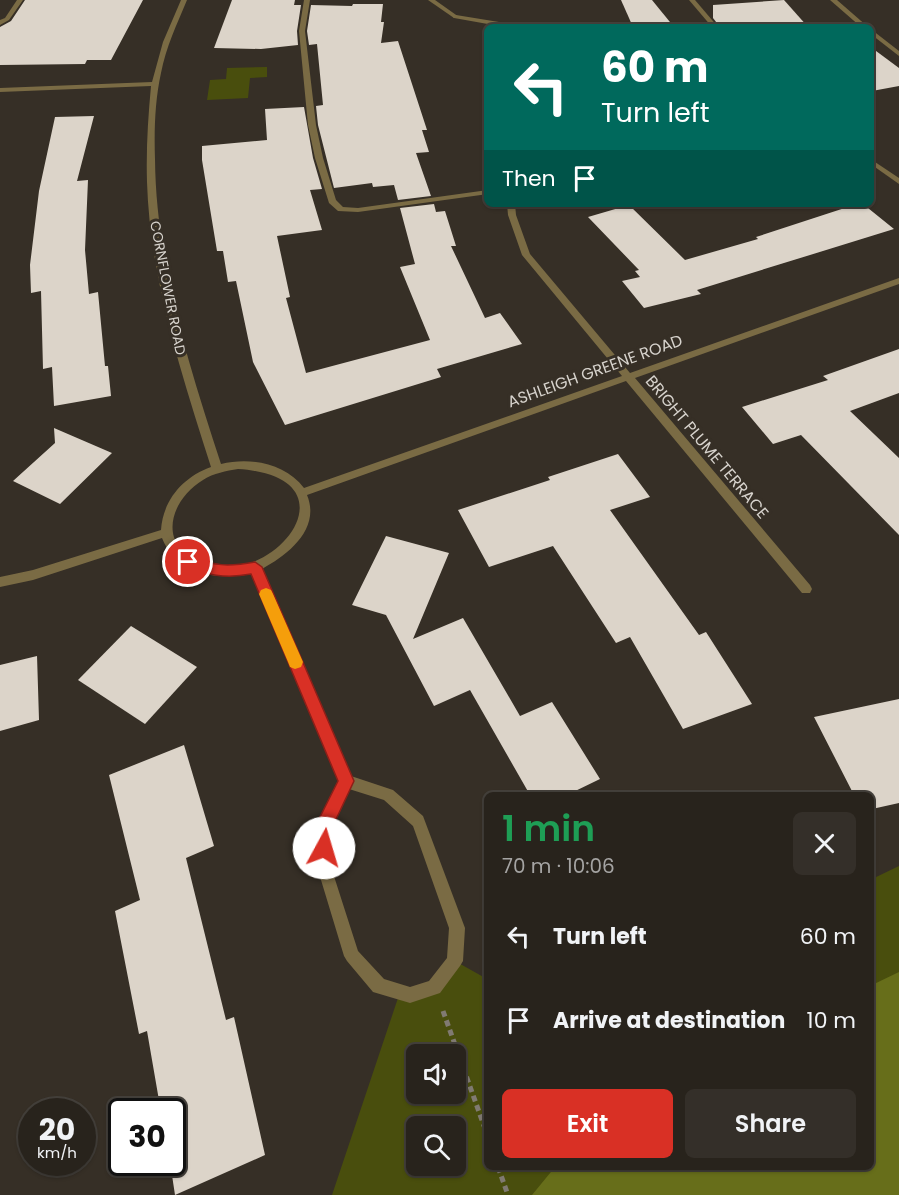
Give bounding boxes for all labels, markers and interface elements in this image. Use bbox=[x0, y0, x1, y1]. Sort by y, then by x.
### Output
text: 60 m bbox=[601, 38, 709, 97]
icon: left bbox=[502, 48, 580, 126]
text: Turn left bbox=[601, 94, 710, 131]
icon: arrive bbox=[568, 162, 601, 195]
text: Then bbox=[502, 163, 556, 194]
street label: CORNFLOWER ROAD bbox=[145, 219, 191, 357]
street label: ASHLEIGH GREENE ROAD bbox=[504, 329, 686, 413]
street label: BRIGHT PLUME TERRACE bbox=[640, 370, 774, 524]
pin bbox=[162, 536, 213, 587]
icon: arrive bbox=[171, 545, 204, 578]
text: 1 min bbox=[502, 803, 595, 854]
button: close bbox=[793, 812, 856, 875]
position arrow bbox=[292, 816, 356, 880]
text: 70 m · 10:06 bbox=[502, 852, 615, 880]
icon: left bbox=[502, 920, 535, 953]
text: Turn left bbox=[553, 921, 647, 952]
text: 60 m bbox=[800, 921, 856, 952]
icon: arrive bbox=[502, 1004, 535, 1037]
text: Arrive at destination bbox=[553, 1005, 785, 1036]
text: 10 m bbox=[807, 1005, 856, 1036]
map controls bbox=[406, 1044, 466, 1176]
button: sound bbox=[406, 1044, 466, 1104]
button: Exit bbox=[502, 1089, 673, 1158]
button: Share bbox=[685, 1089, 856, 1158]
speed limit sign: 30 bbox=[108, 1098, 186, 1176]
text: 20 bbox=[39, 1108, 75, 1151]
button: search bbox=[406, 1116, 466, 1176]
text: km/h bbox=[37, 1142, 77, 1163]

